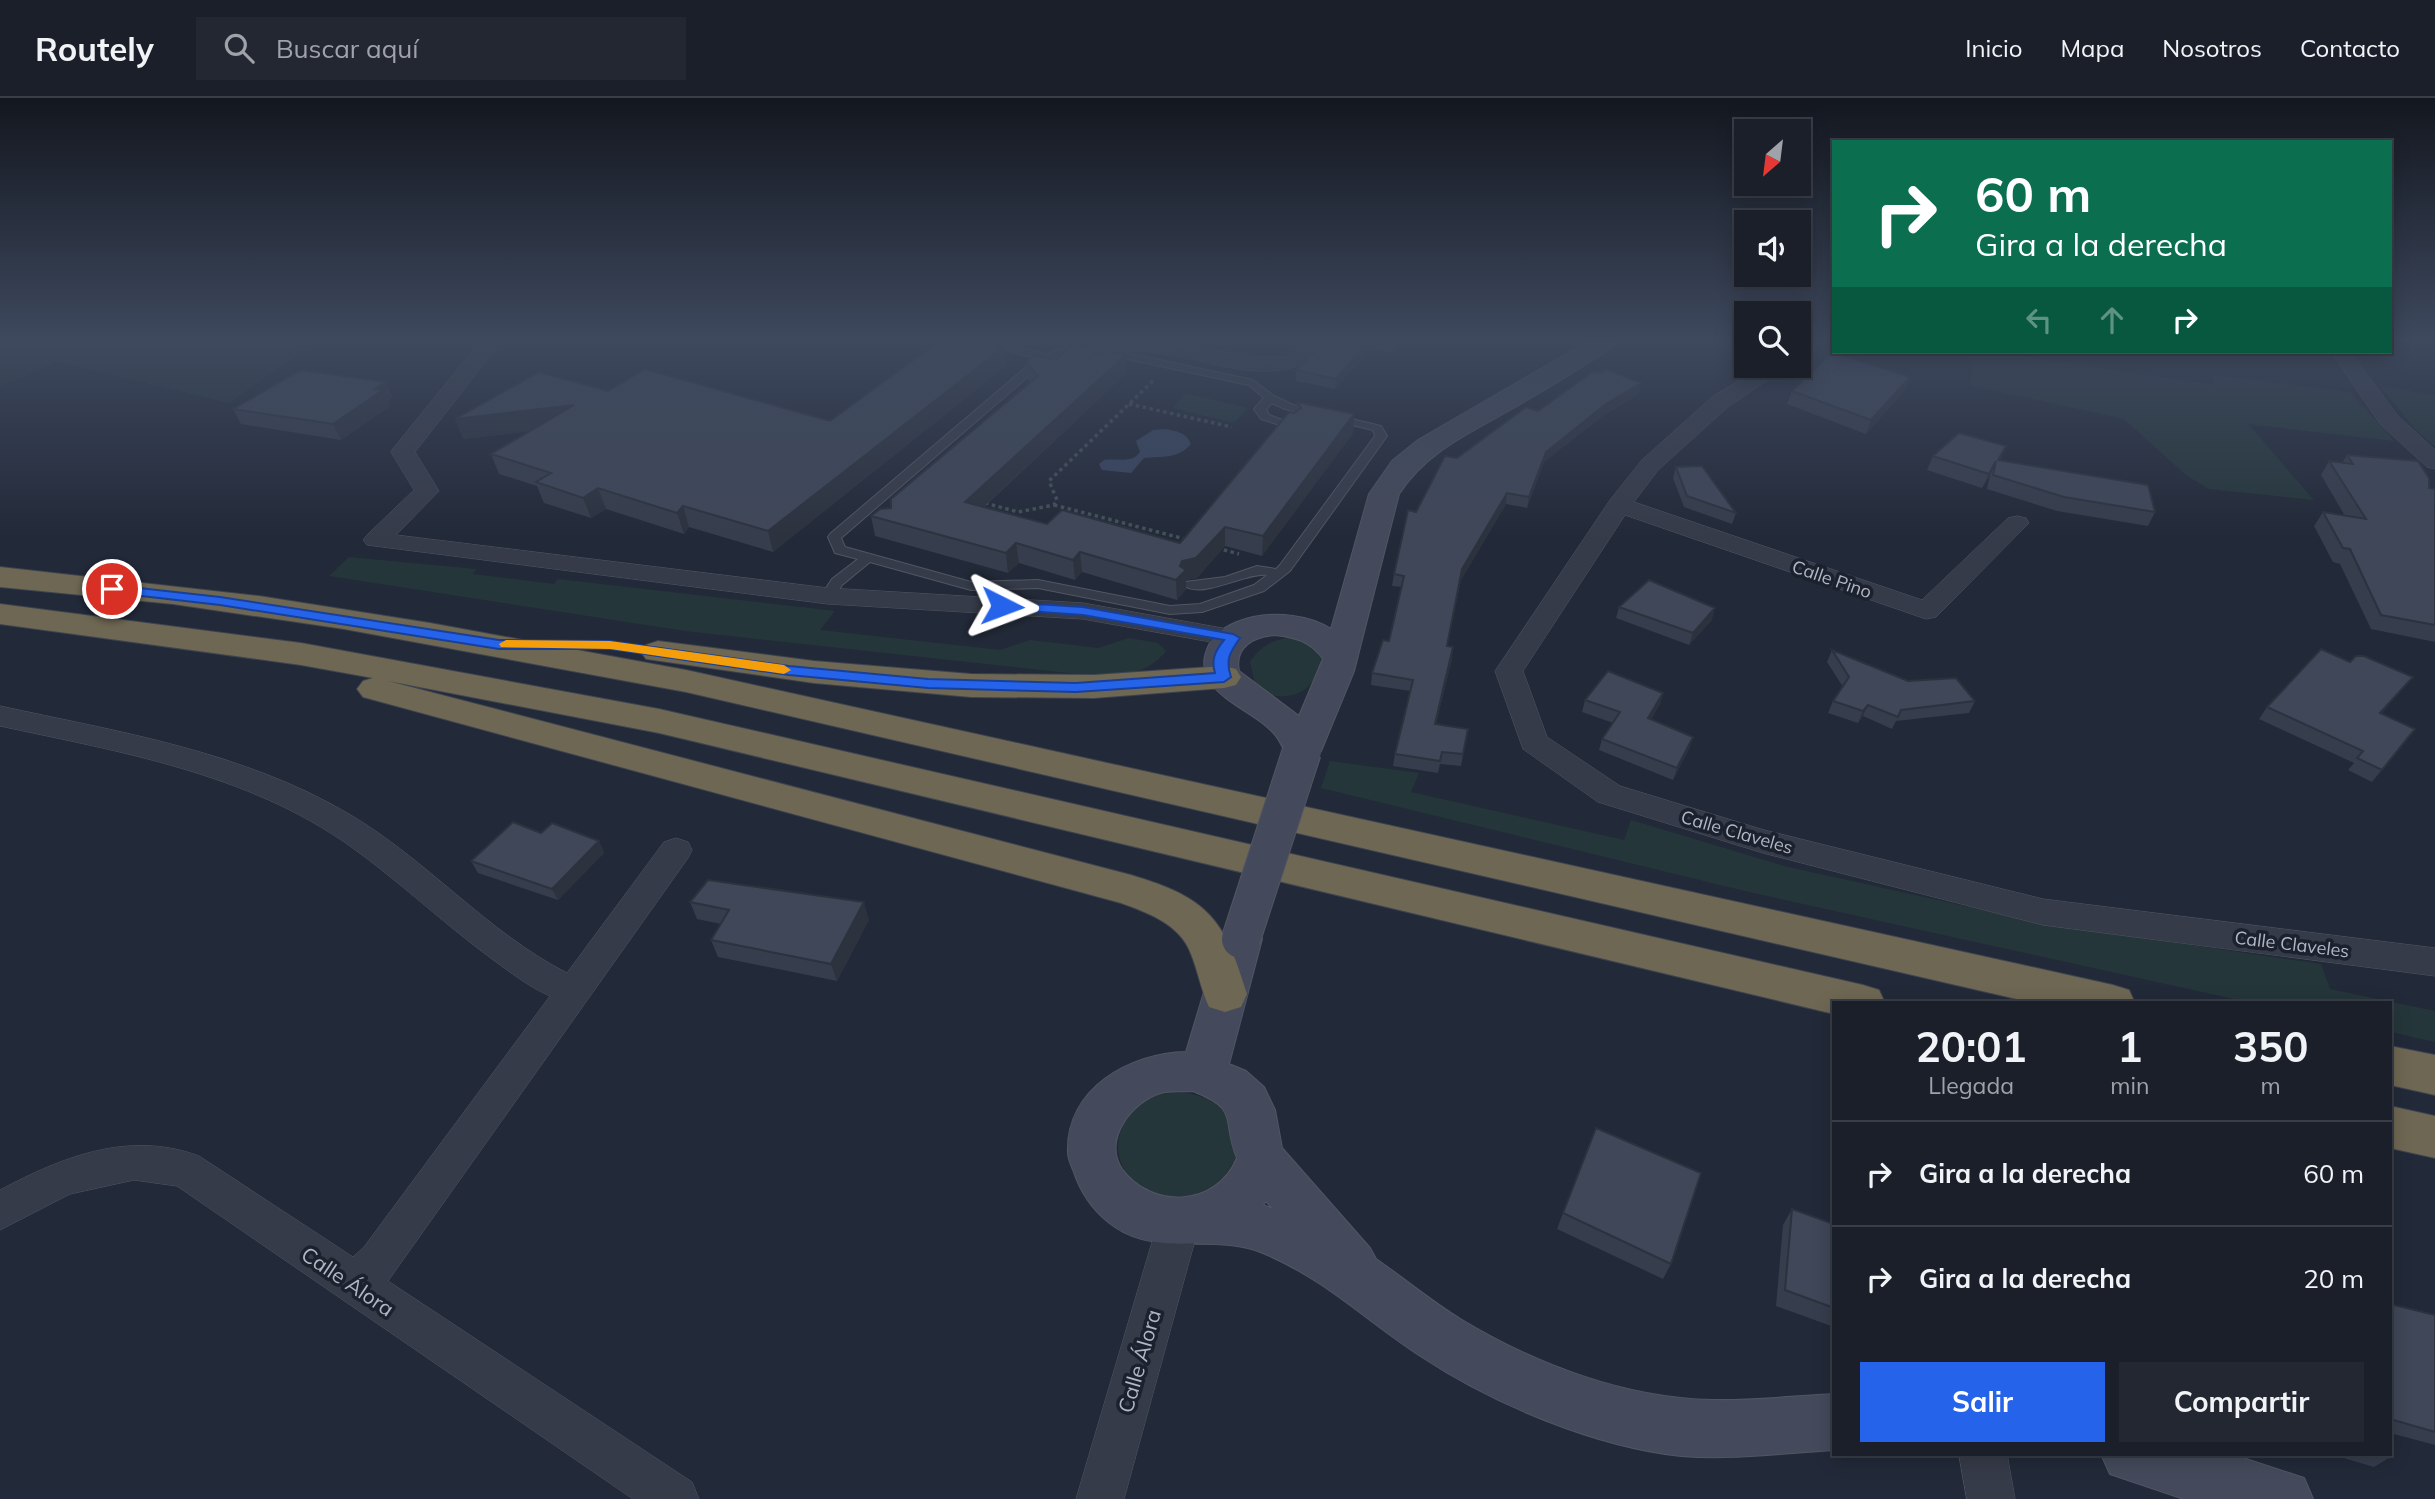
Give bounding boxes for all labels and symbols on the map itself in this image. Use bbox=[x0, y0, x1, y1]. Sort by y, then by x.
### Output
north arrow bbox=[1734, 119, 1811, 196]
street label: Calle Pino bbox=[1789, 555, 1875, 603]
pin bbox=[82, 559, 142, 619]
position arrow bbox=[965, 569, 1039, 643]
street label: Calle Claveles bbox=[1678, 805, 1796, 859]
street label: Calle Claveles bbox=[2233, 926, 2351, 962]
street label: Calle Álora bbox=[297, 1241, 399, 1321]
street label: Calle Álora bbox=[1112, 1306, 1166, 1416]

